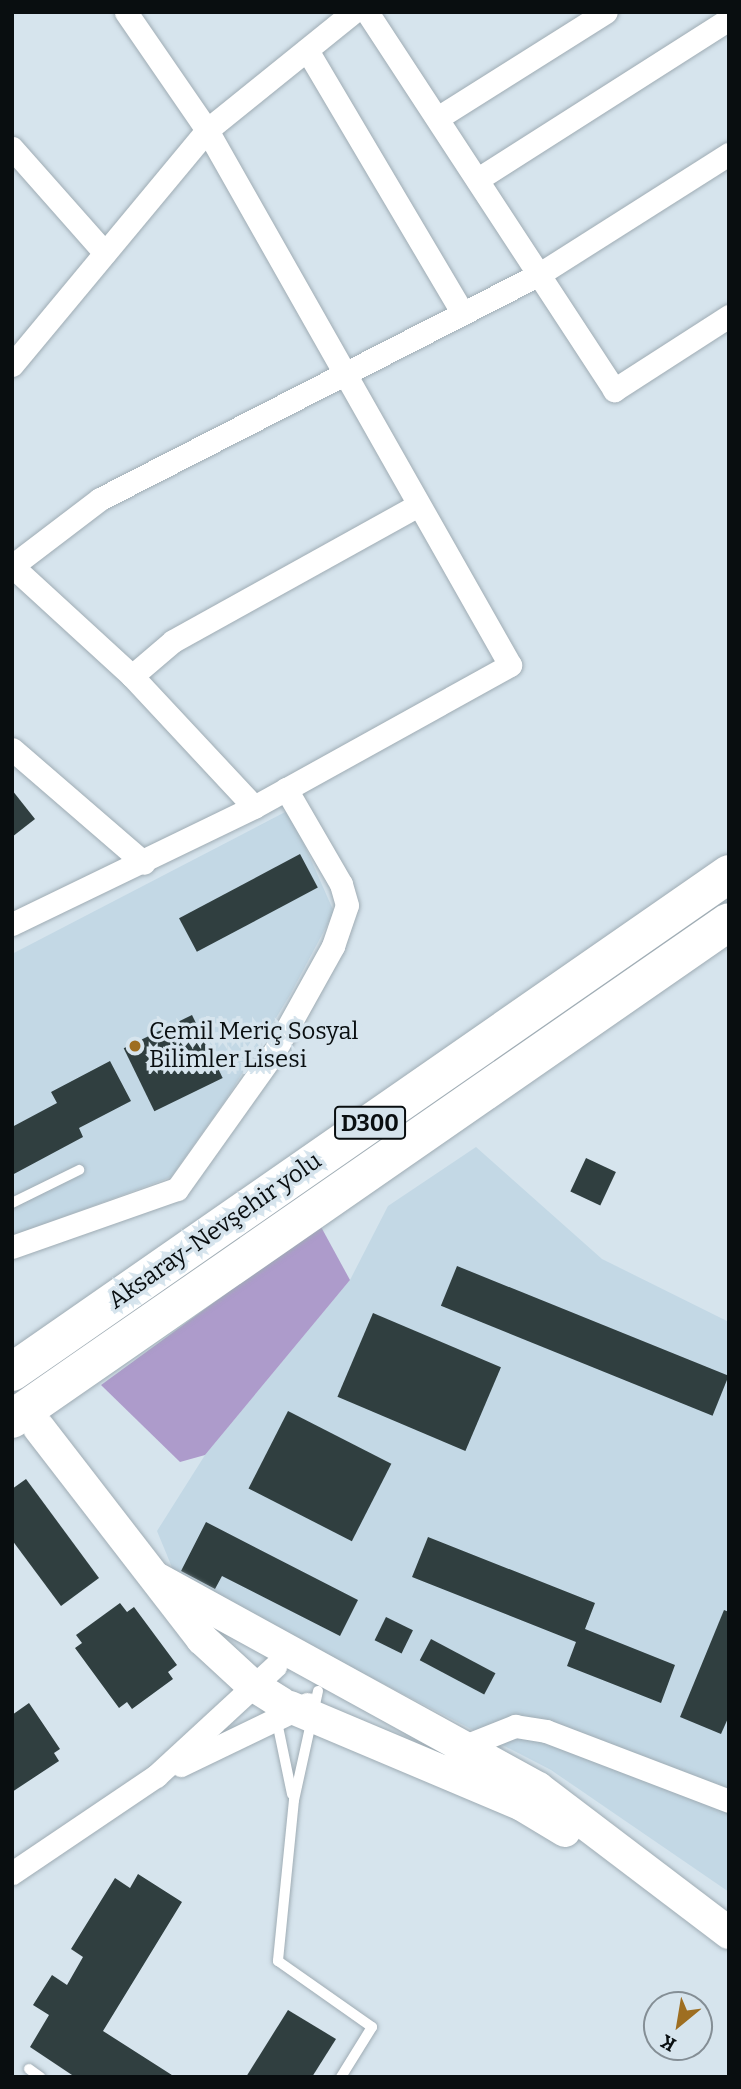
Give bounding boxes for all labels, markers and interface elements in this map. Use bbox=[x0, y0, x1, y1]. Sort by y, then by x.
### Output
place label: Cemil Meriç Sosyal Bilimler Lisesi bbox=[149, 1018, 359, 1074]
marker: Cemil Meriç Sosyal Bilimler Lisesi bbox=[127, 1038, 143, 1054]
road number: D300 bbox=[333, 1104, 407, 1142]
street label: Aksaray-Nevşehir yolu bbox=[103, 1147, 327, 1315]
north arrow bbox=[643, 1991, 713, 2061]
text: K bbox=[657, 2030, 680, 2056]

